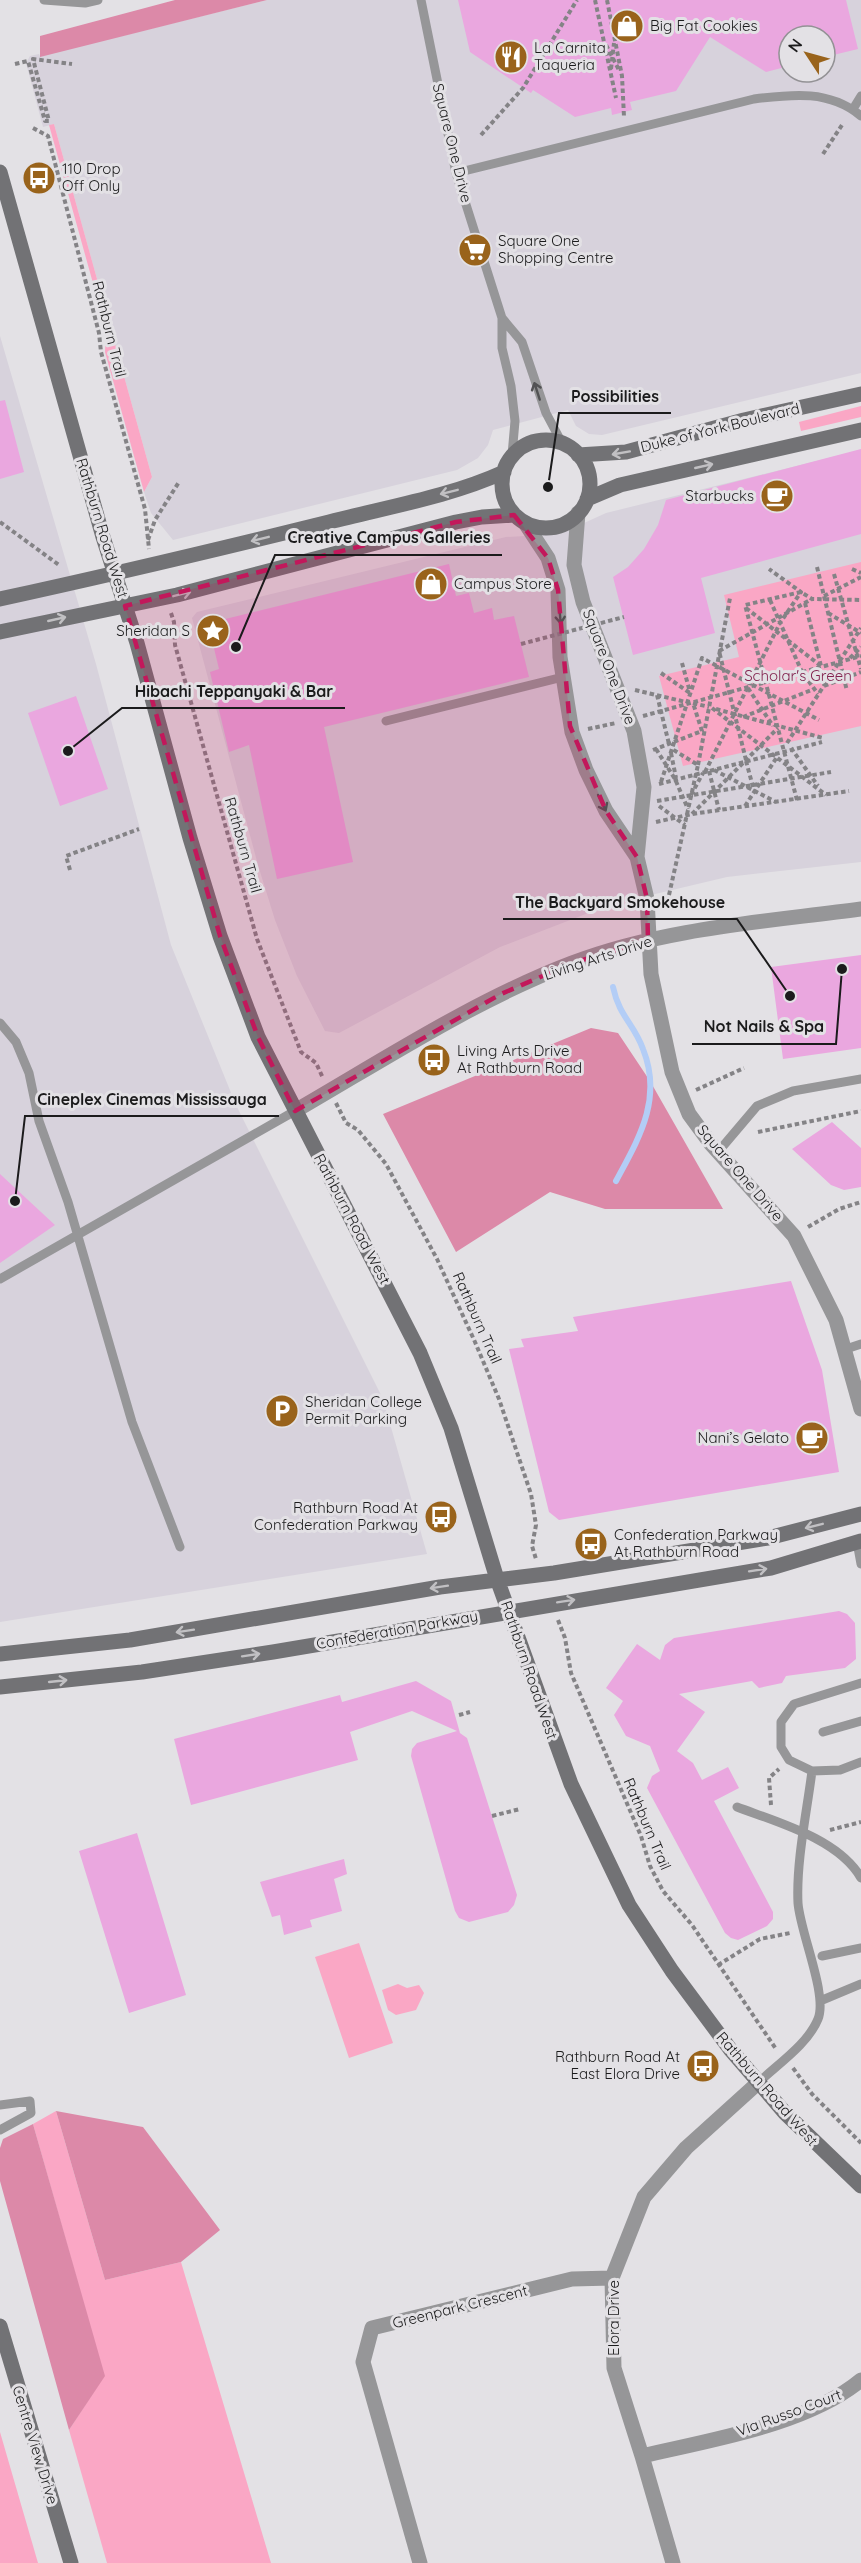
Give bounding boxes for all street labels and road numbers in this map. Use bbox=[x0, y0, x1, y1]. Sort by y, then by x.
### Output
street label: Square One Drive bbox=[429, 81, 476, 204]
street label: Rathburn Trail bbox=[88, 279, 131, 379]
street label: Duke of York Boulevard bbox=[638, 399, 801, 457]
street label: Rathburn Road West bbox=[72, 456, 133, 600]
street label: Square One Drive bbox=[579, 606, 640, 727]
street label: Rathburn Trail bbox=[221, 795, 266, 895]
street label: Living Arts Drive bbox=[541, 931, 654, 984]
street label: Square One Drive bbox=[693, 1120, 788, 1225]
street label: Rathburn Road West bbox=[310, 1150, 395, 1287]
street label: Rathburn Trail bbox=[449, 1269, 506, 1367]
street label: Rathburn Road West bbox=[497, 1598, 562, 1742]
street label: Confederation Parkway bbox=[315, 1606, 479, 1653]
street label: Rathburn Trail bbox=[619, 1775, 675, 1873]
street label: Rathburn Road West bbox=[713, 2028, 822, 2150]
street label: Elora Drive bbox=[604, 2280, 623, 2356]
street label: Greenpark Crescent bbox=[390, 2281, 529, 2332]
street label: Centre View Drive bbox=[8, 2383, 63, 2507]
street label: Via Russo Court bbox=[734, 2385, 844, 2440]

